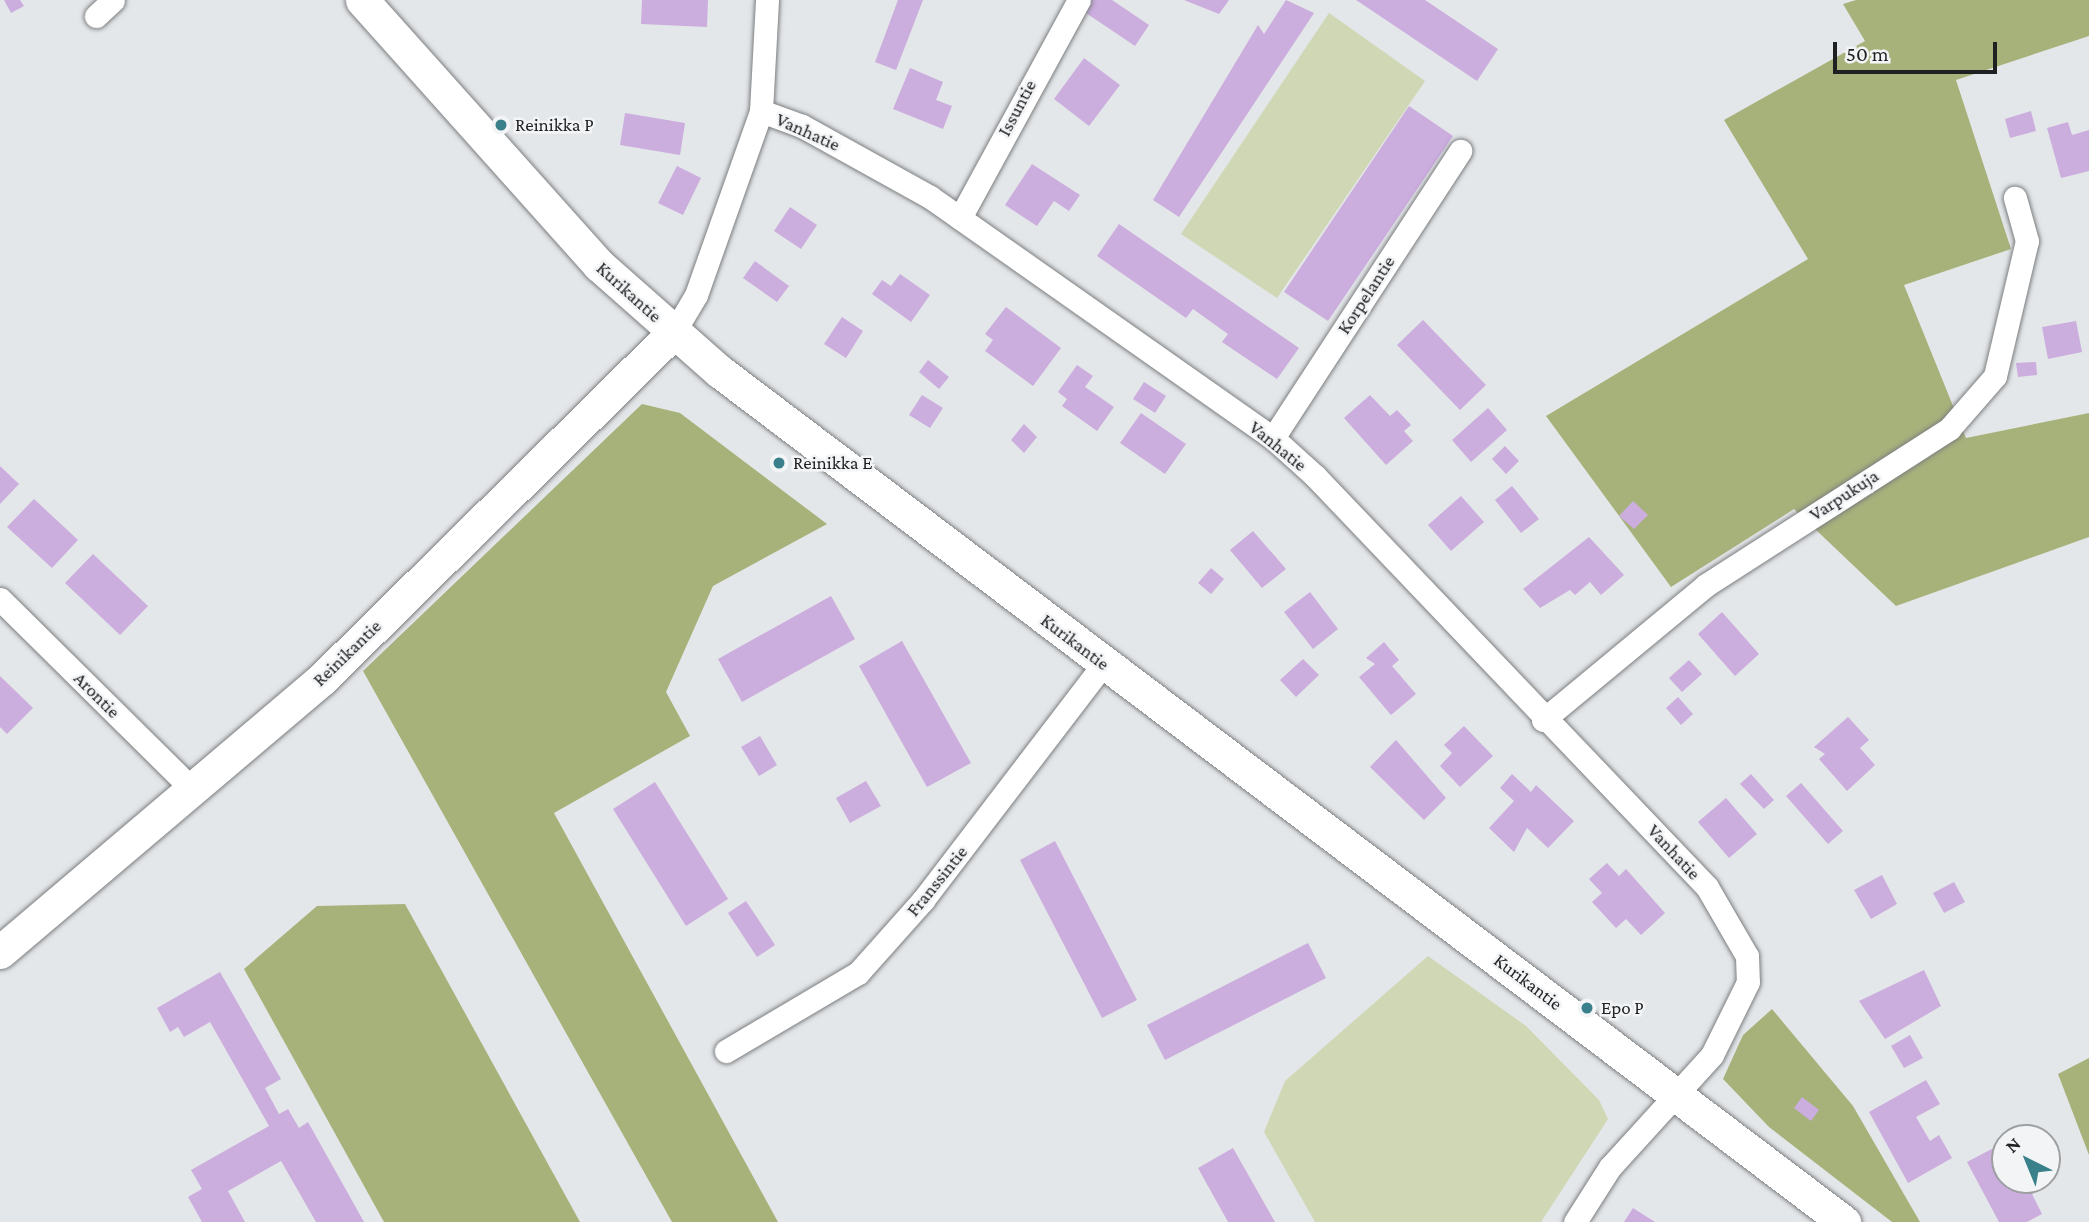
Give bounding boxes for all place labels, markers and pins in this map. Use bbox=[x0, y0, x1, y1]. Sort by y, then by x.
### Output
place label: Reinikka P bbox=[515, 114, 594, 136]
marker: Reinikka P bbox=[493, 117, 509, 133]
place label: Reinikka E bbox=[793, 452, 873, 474]
marker: Reinikka E bbox=[771, 455, 787, 471]
place label: Epo P bbox=[1601, 997, 1644, 1019]
marker: Epo P bbox=[1579, 1000, 1595, 1016]

